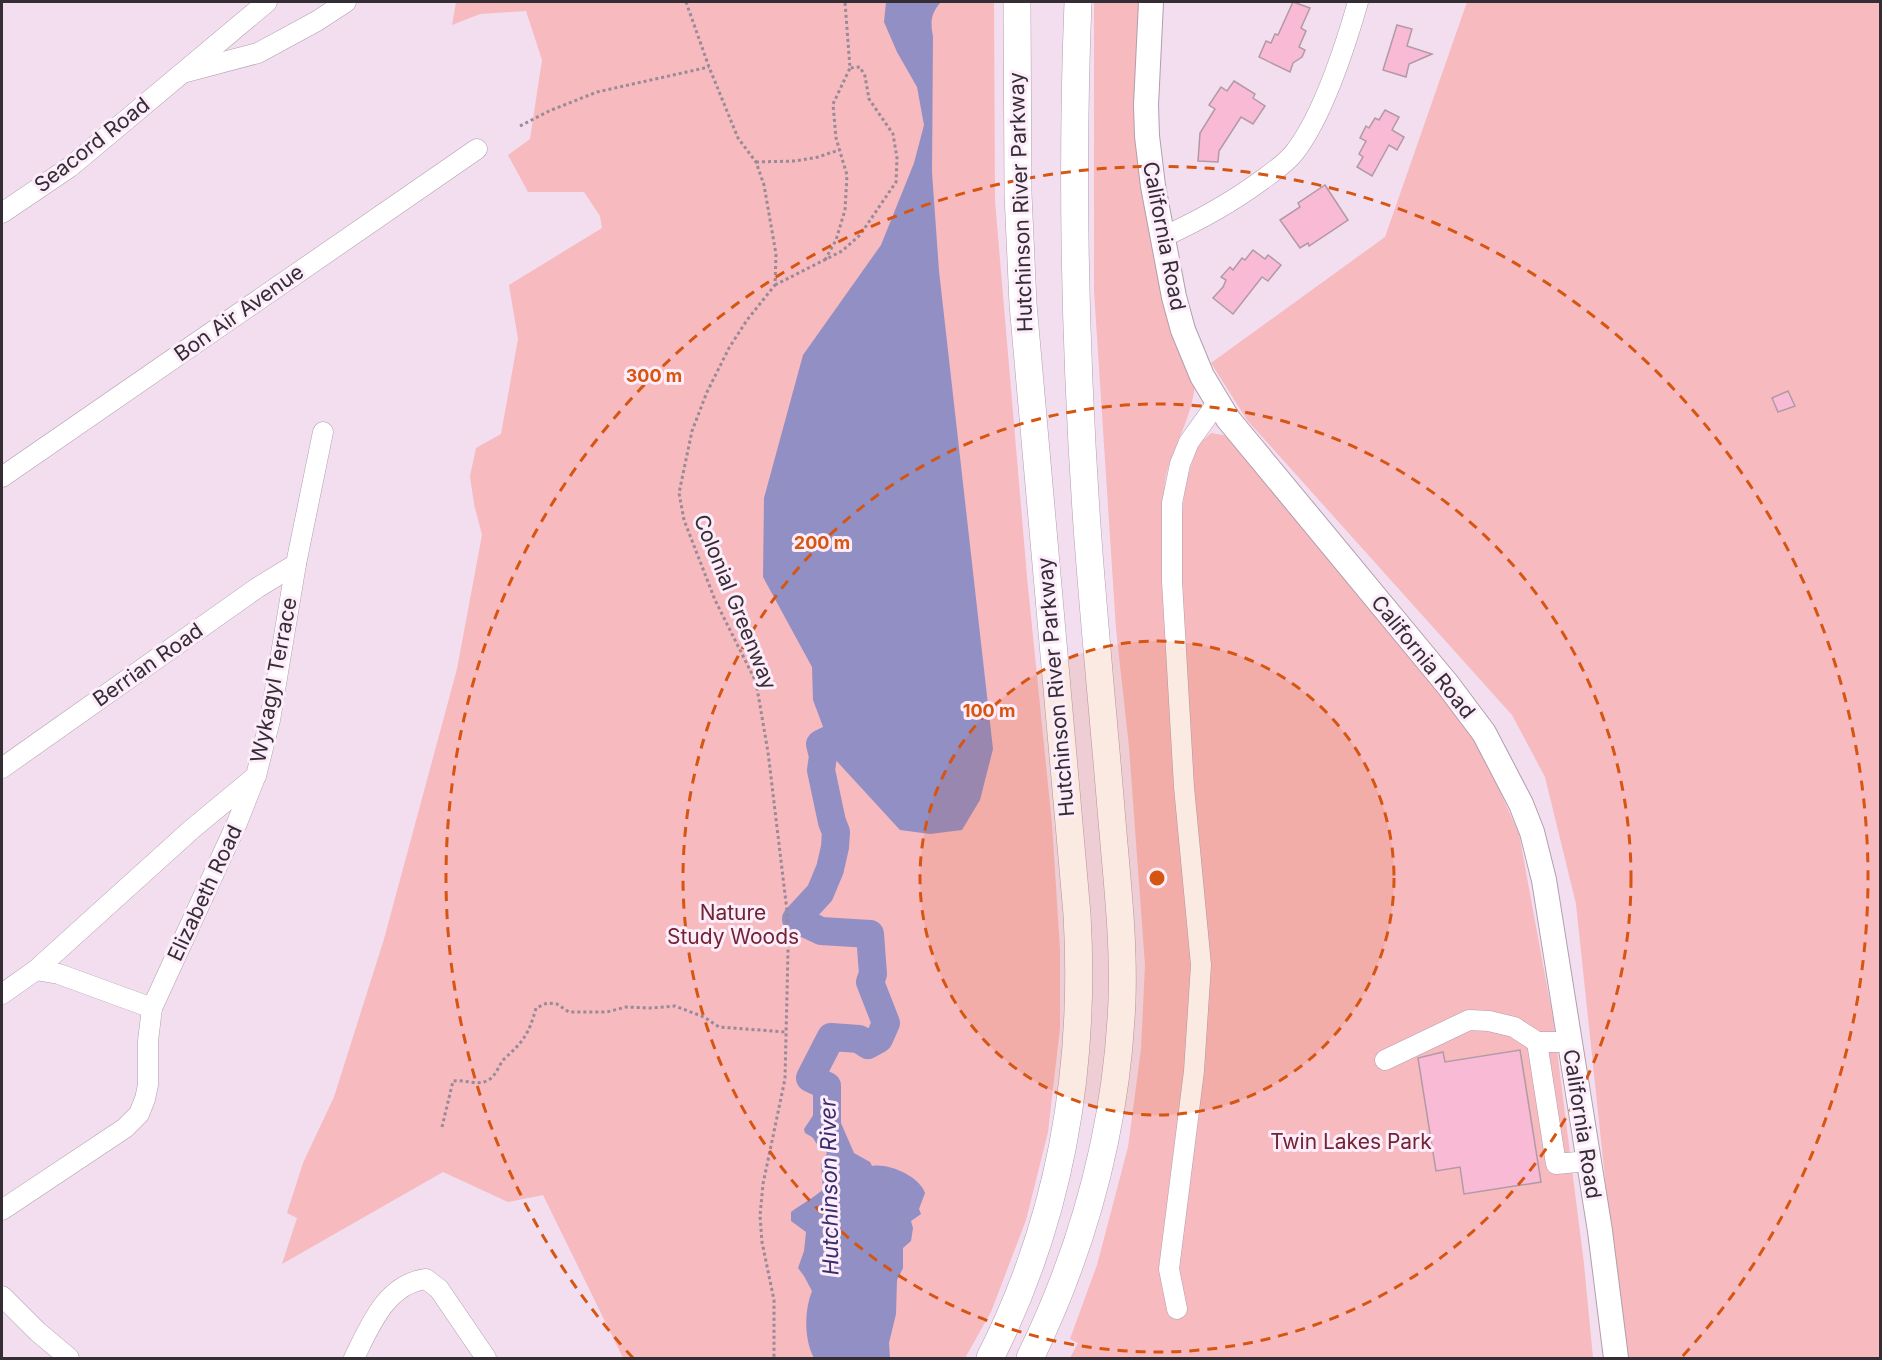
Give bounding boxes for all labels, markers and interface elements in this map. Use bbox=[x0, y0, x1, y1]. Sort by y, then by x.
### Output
street label: Hutchinson River Parkway bbox=[1003, 71, 1038, 332]
street label: Seacord Road bbox=[29, 92, 154, 197]
street label: California Road bbox=[1138, 159, 1191, 312]
street label: Bon Air Avenue bbox=[169, 259, 308, 366]
text: 300 m bbox=[626, 365, 682, 386]
street label: Colonial Greenway bbox=[689, 511, 782, 693]
text: 200 m bbox=[794, 532, 850, 553]
street label: Hutchinson River Parkway bbox=[1032, 556, 1079, 818]
street label: California Road bbox=[1366, 590, 1481, 723]
street label: Wykagyl Terrace bbox=[245, 595, 302, 765]
street label: Berrian Road bbox=[88, 618, 207, 712]
text: 100 m bbox=[963, 700, 1015, 721]
street label: Elizabeth Road bbox=[162, 821, 247, 965]
centre of rings bbox=[1147, 868, 1167, 888]
park label: Nature Study Woods bbox=[667, 900, 799, 949]
street label: California Road bbox=[1558, 1047, 1607, 1201]
water label: Hutchinson River bbox=[814, 1098, 844, 1276]
park label: Twin Lakes Park bbox=[1270, 1129, 1432, 1154]

